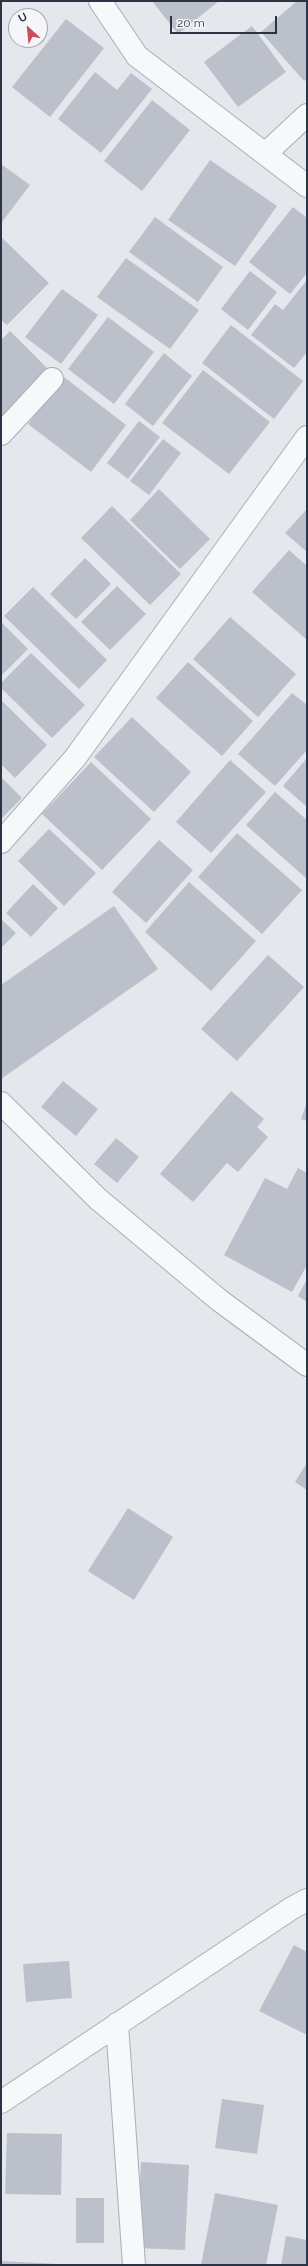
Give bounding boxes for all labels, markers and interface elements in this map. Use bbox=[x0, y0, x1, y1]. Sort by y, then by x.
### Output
north arrow bbox=[8, 8, 48, 48]
scale bar bbox=[172, 8, 279, 34]
text: U bbox=[16, 10, 29, 25]
text: 20 m bbox=[177, 16, 205, 30]

